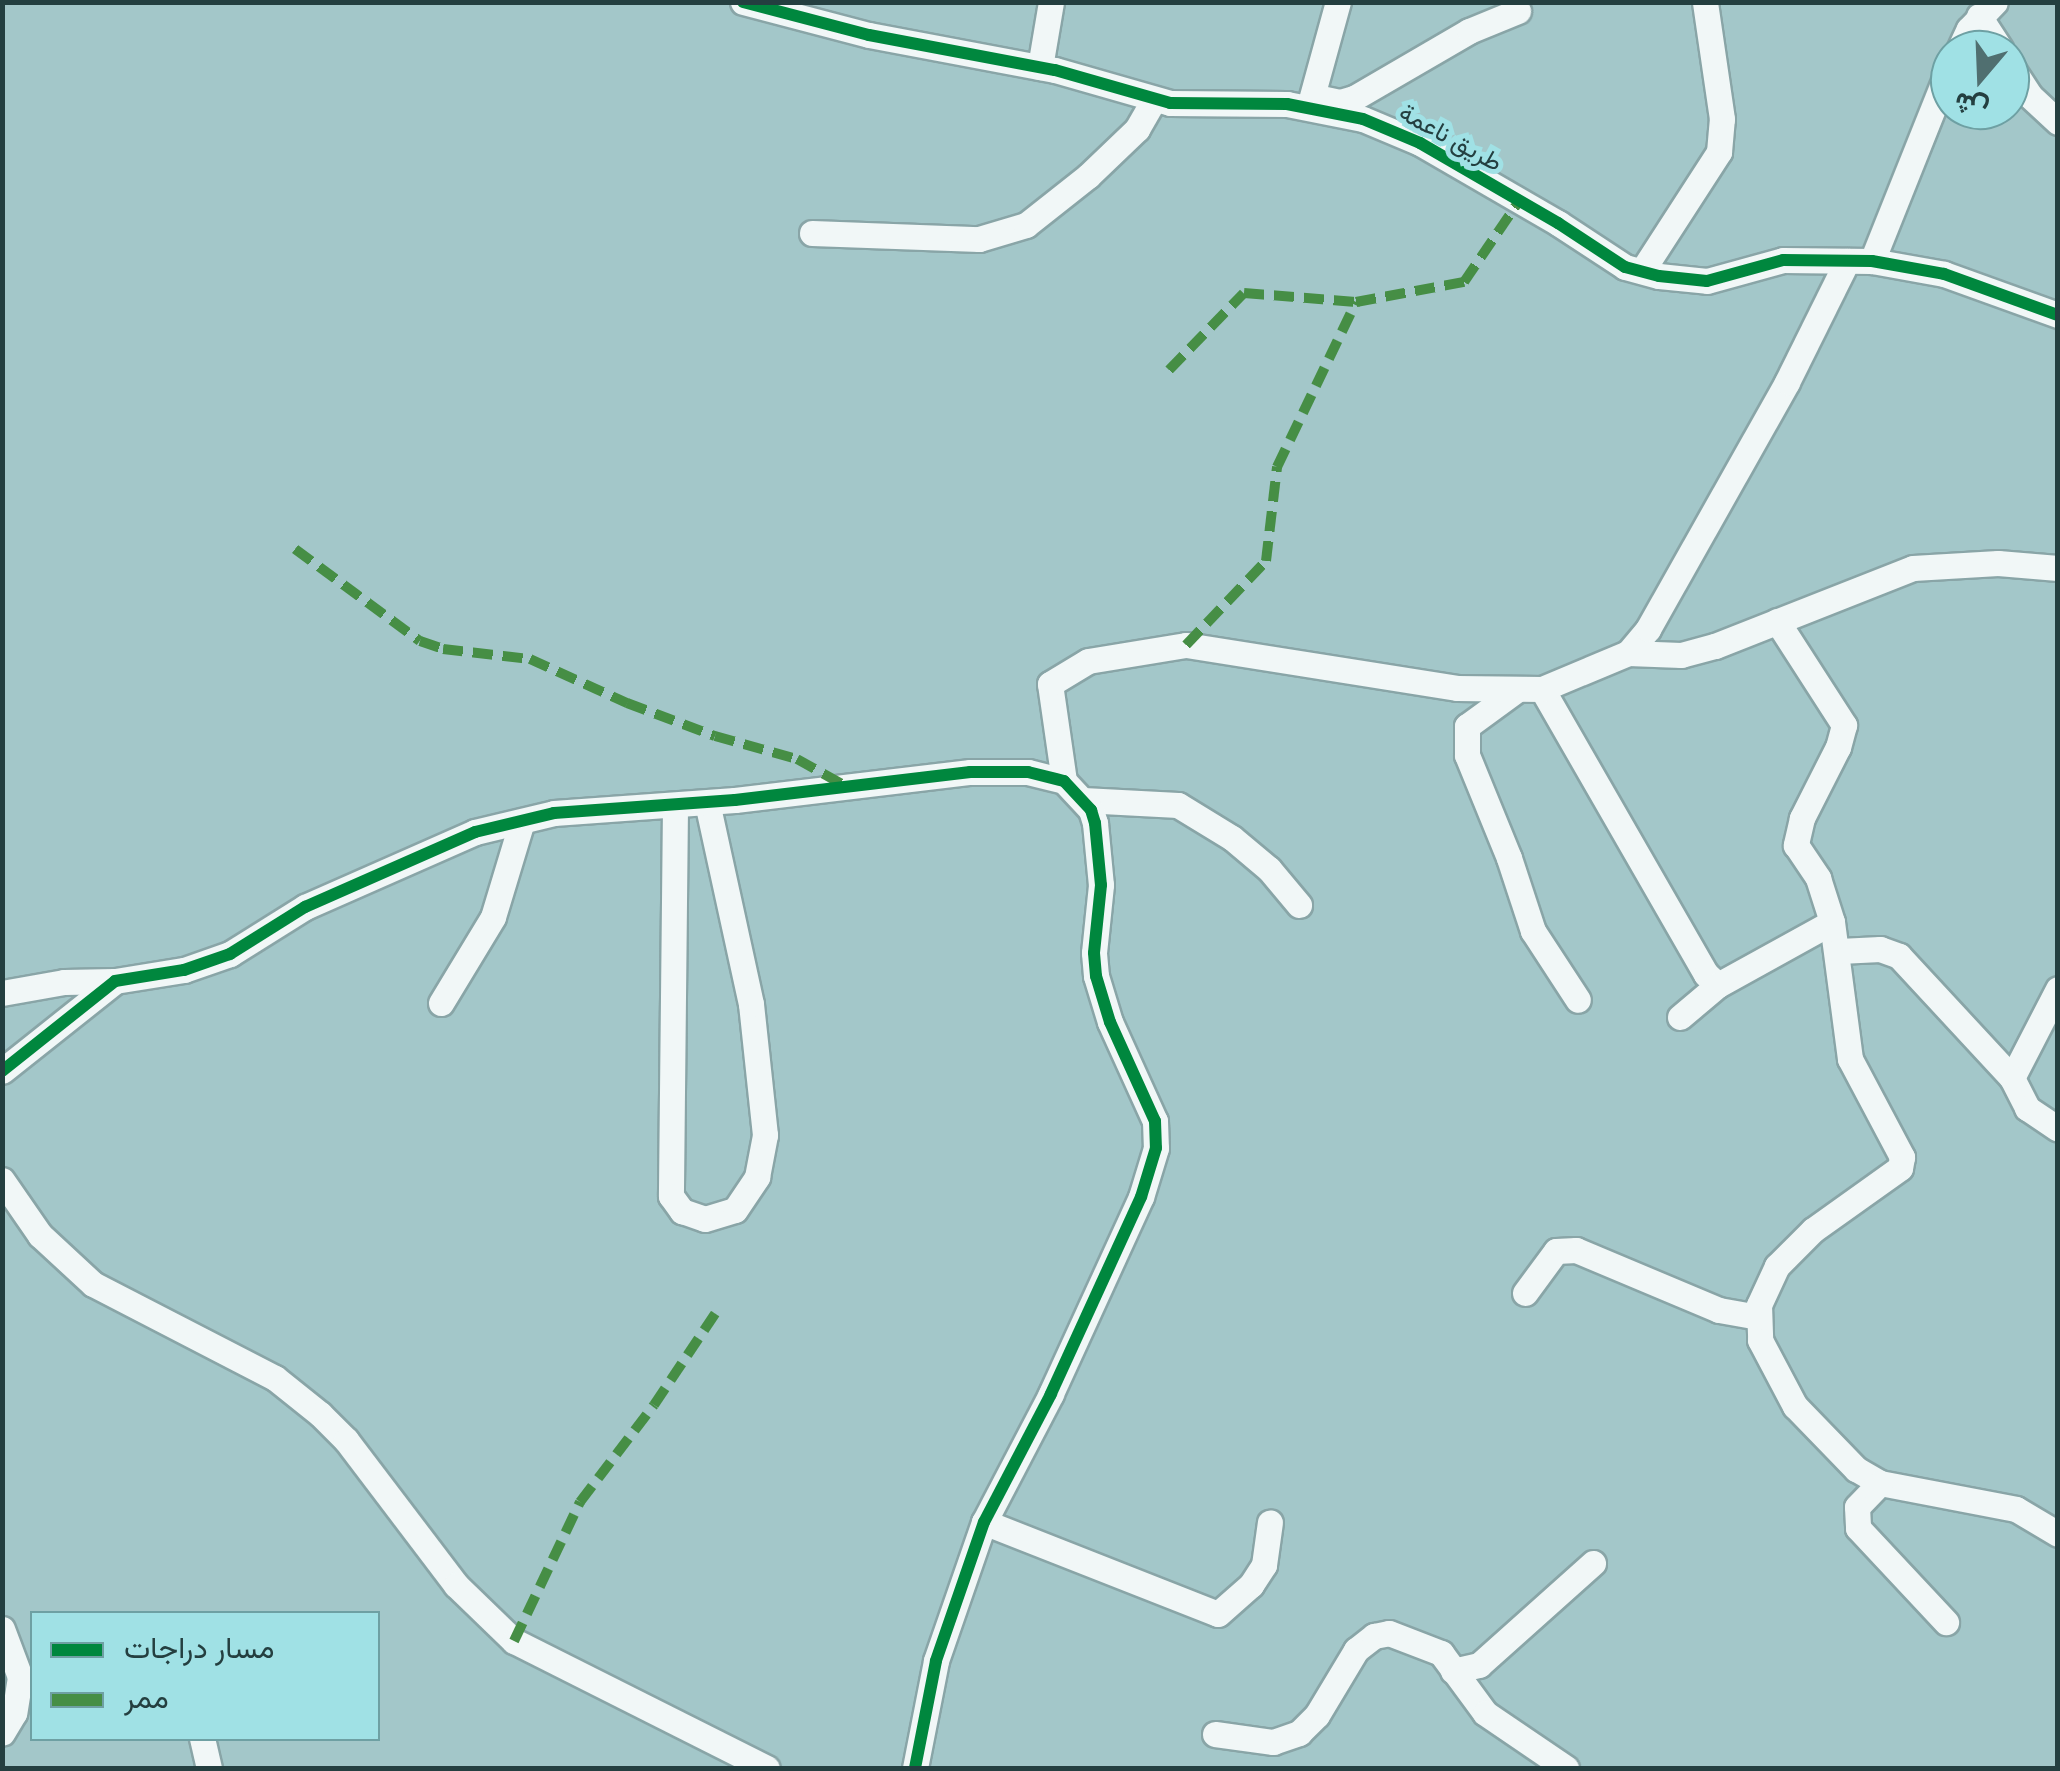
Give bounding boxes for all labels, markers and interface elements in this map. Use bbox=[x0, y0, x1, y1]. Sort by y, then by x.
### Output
north arrow bbox=[1930, 30, 2030, 130]
text: ش bbox=[1949, 86, 1992, 128]
street label: طريق ناعمة bbox=[1394, 96, 1508, 178]
legend bbox=[30, 1611, 380, 1741]
text: مسار دراجات bbox=[124, 1629, 274, 1665]
text: ممر bbox=[124, 1679, 169, 1715]

